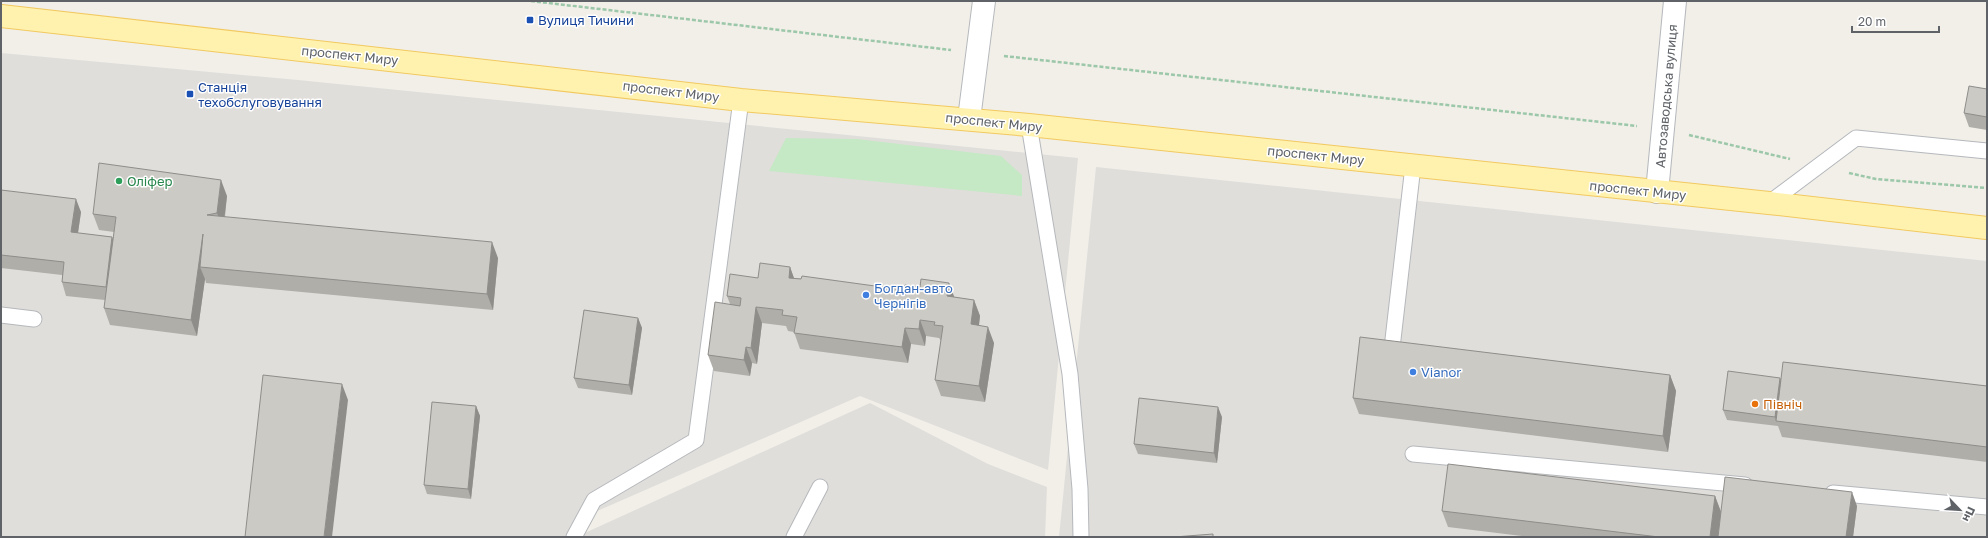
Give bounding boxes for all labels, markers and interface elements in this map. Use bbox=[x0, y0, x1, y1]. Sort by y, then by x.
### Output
scale bar bbox=[1852, 8, 1939, 34]
place label: Вулиця Тичини bbox=[538, 12, 634, 28]
text: 20 m bbox=[1858, 14, 1886, 29]
marker: Вулиця Тичини bbox=[525, 15, 535, 25]
street label: Автозаводська вулиця bbox=[1652, 24, 1680, 168]
street label: проспект Миру bbox=[301, 42, 400, 68]
street label: проспект Миру bbox=[622, 77, 721, 105]
place label: Станція техобслуговування bbox=[198, 79, 322, 110]
marker: Станція техобслуговування bbox=[185, 89, 195, 99]
street label: проспект Миру bbox=[945, 109, 1044, 135]
street label: проспект Миру bbox=[1267, 142, 1366, 168]
place label: Оліфер bbox=[127, 173, 172, 189]
marker: Оліфер bbox=[114, 176, 124, 186]
street label: проспект Миру bbox=[1589, 177, 1688, 203]
place label: Богдан-авто Чернігів bbox=[874, 280, 953, 311]
marker: Богдан-авто Чернігів bbox=[861, 290, 871, 300]
place label: Vianor bbox=[1421, 364, 1461, 380]
marker: Vianor bbox=[1408, 367, 1418, 377]
place label: Північ bbox=[1763, 396, 1802, 412]
marker: Північ bbox=[1750, 399, 1760, 409]
north arrow bbox=[1940, 490, 1980, 530]
text: Пн bbox=[1960, 505, 1979, 524]

